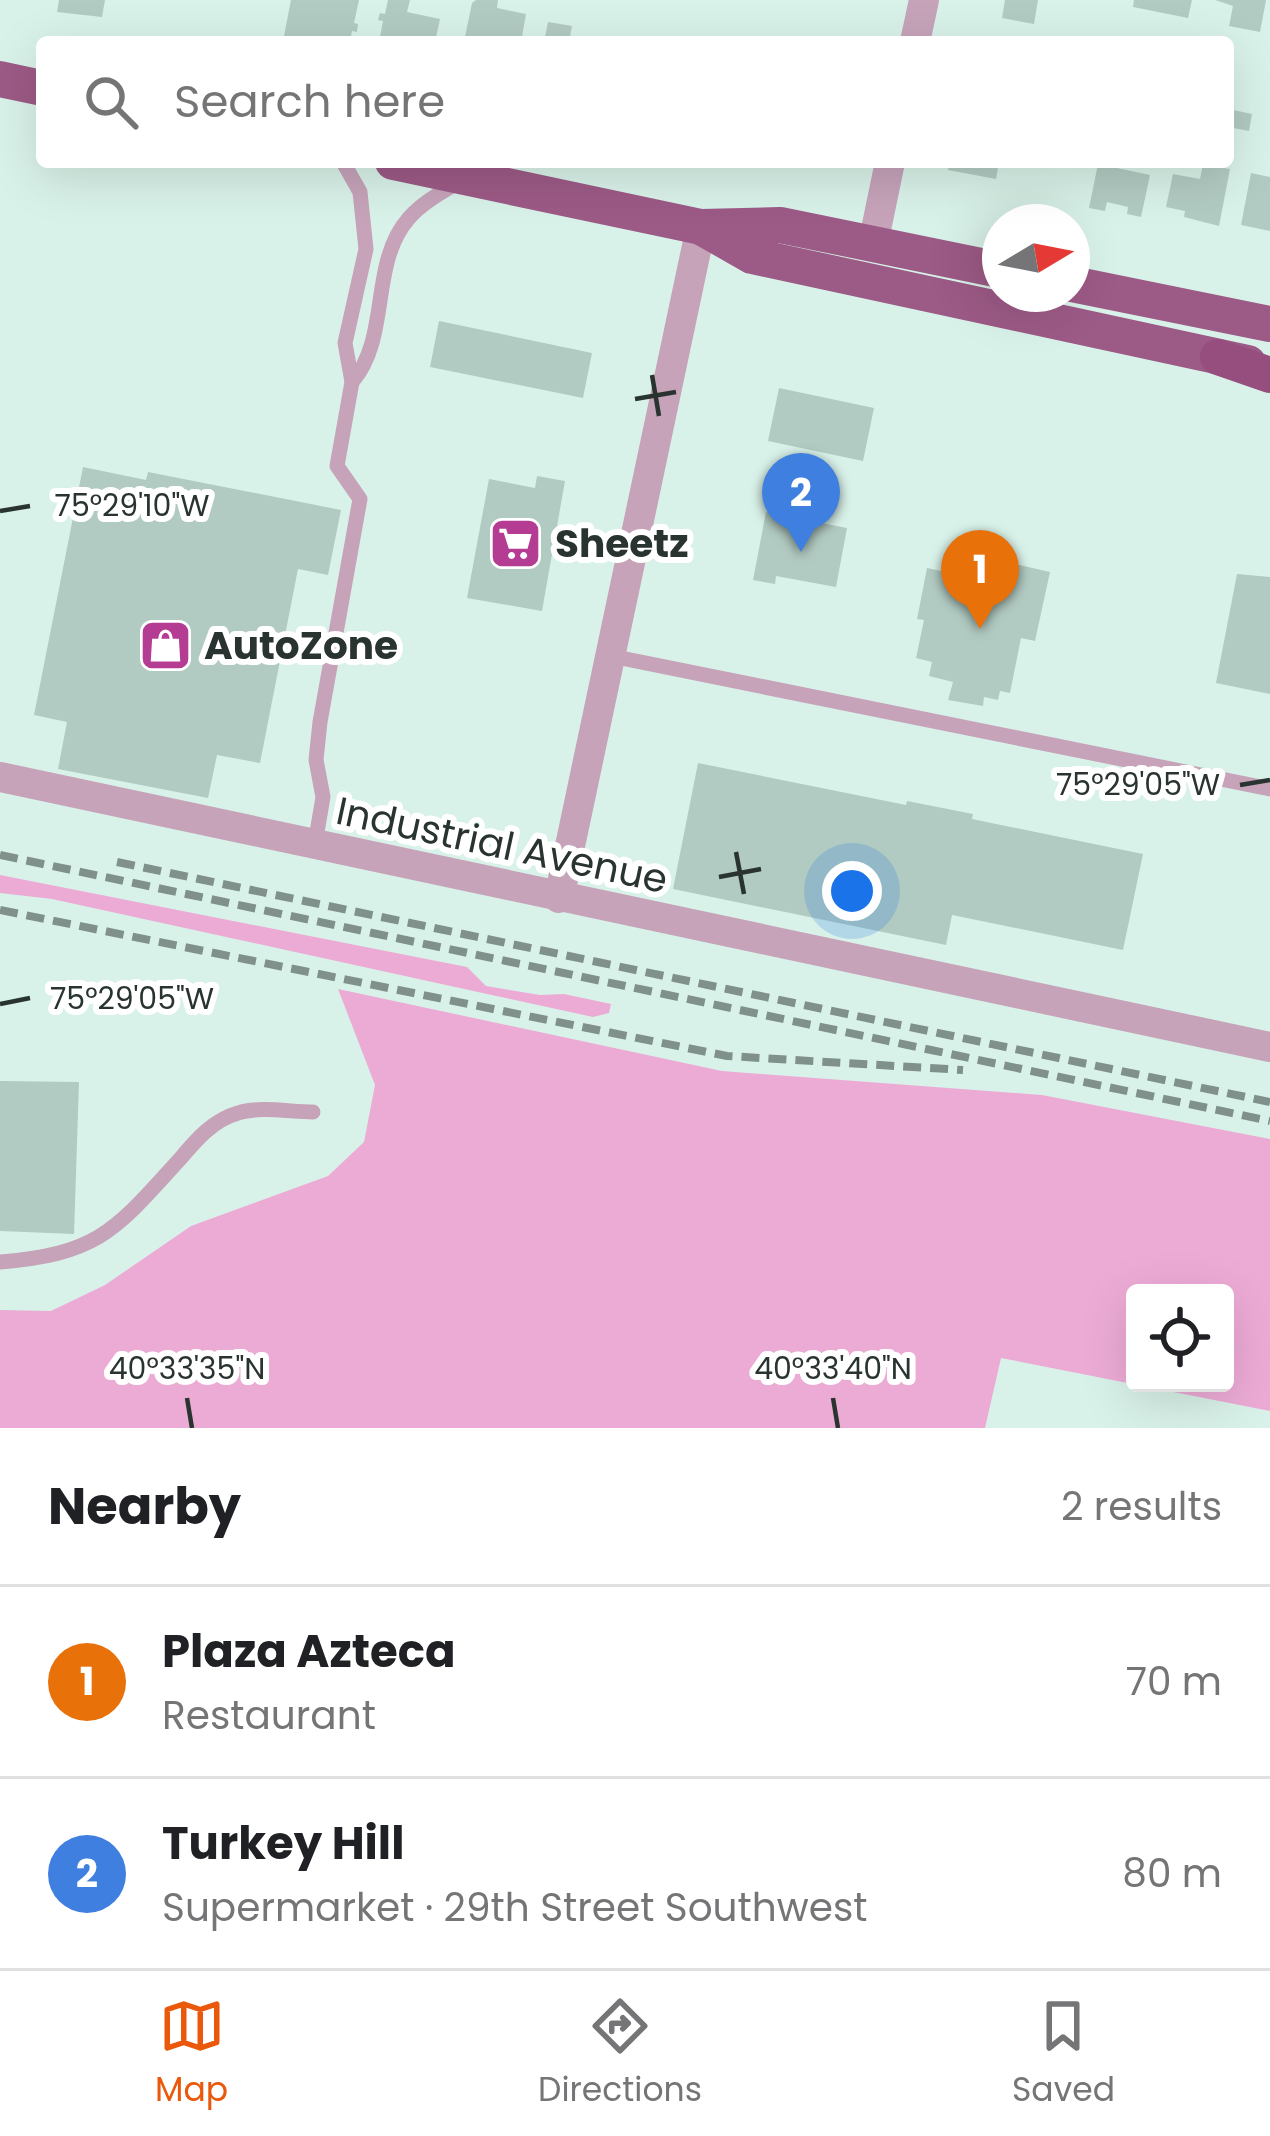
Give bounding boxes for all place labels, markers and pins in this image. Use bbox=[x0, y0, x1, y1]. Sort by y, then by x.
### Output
pin: 2 bbox=[762, 453, 840, 552]
supermarket icon: Sheetz bbox=[488, 515, 544, 571]
place label: Sheetz bbox=[555, 516, 689, 571]
pin: 1 bbox=[941, 530, 1019, 629]
shop icon: AutoZone bbox=[137, 617, 193, 673]
place label: AutoZone bbox=[204, 618, 398, 673]

